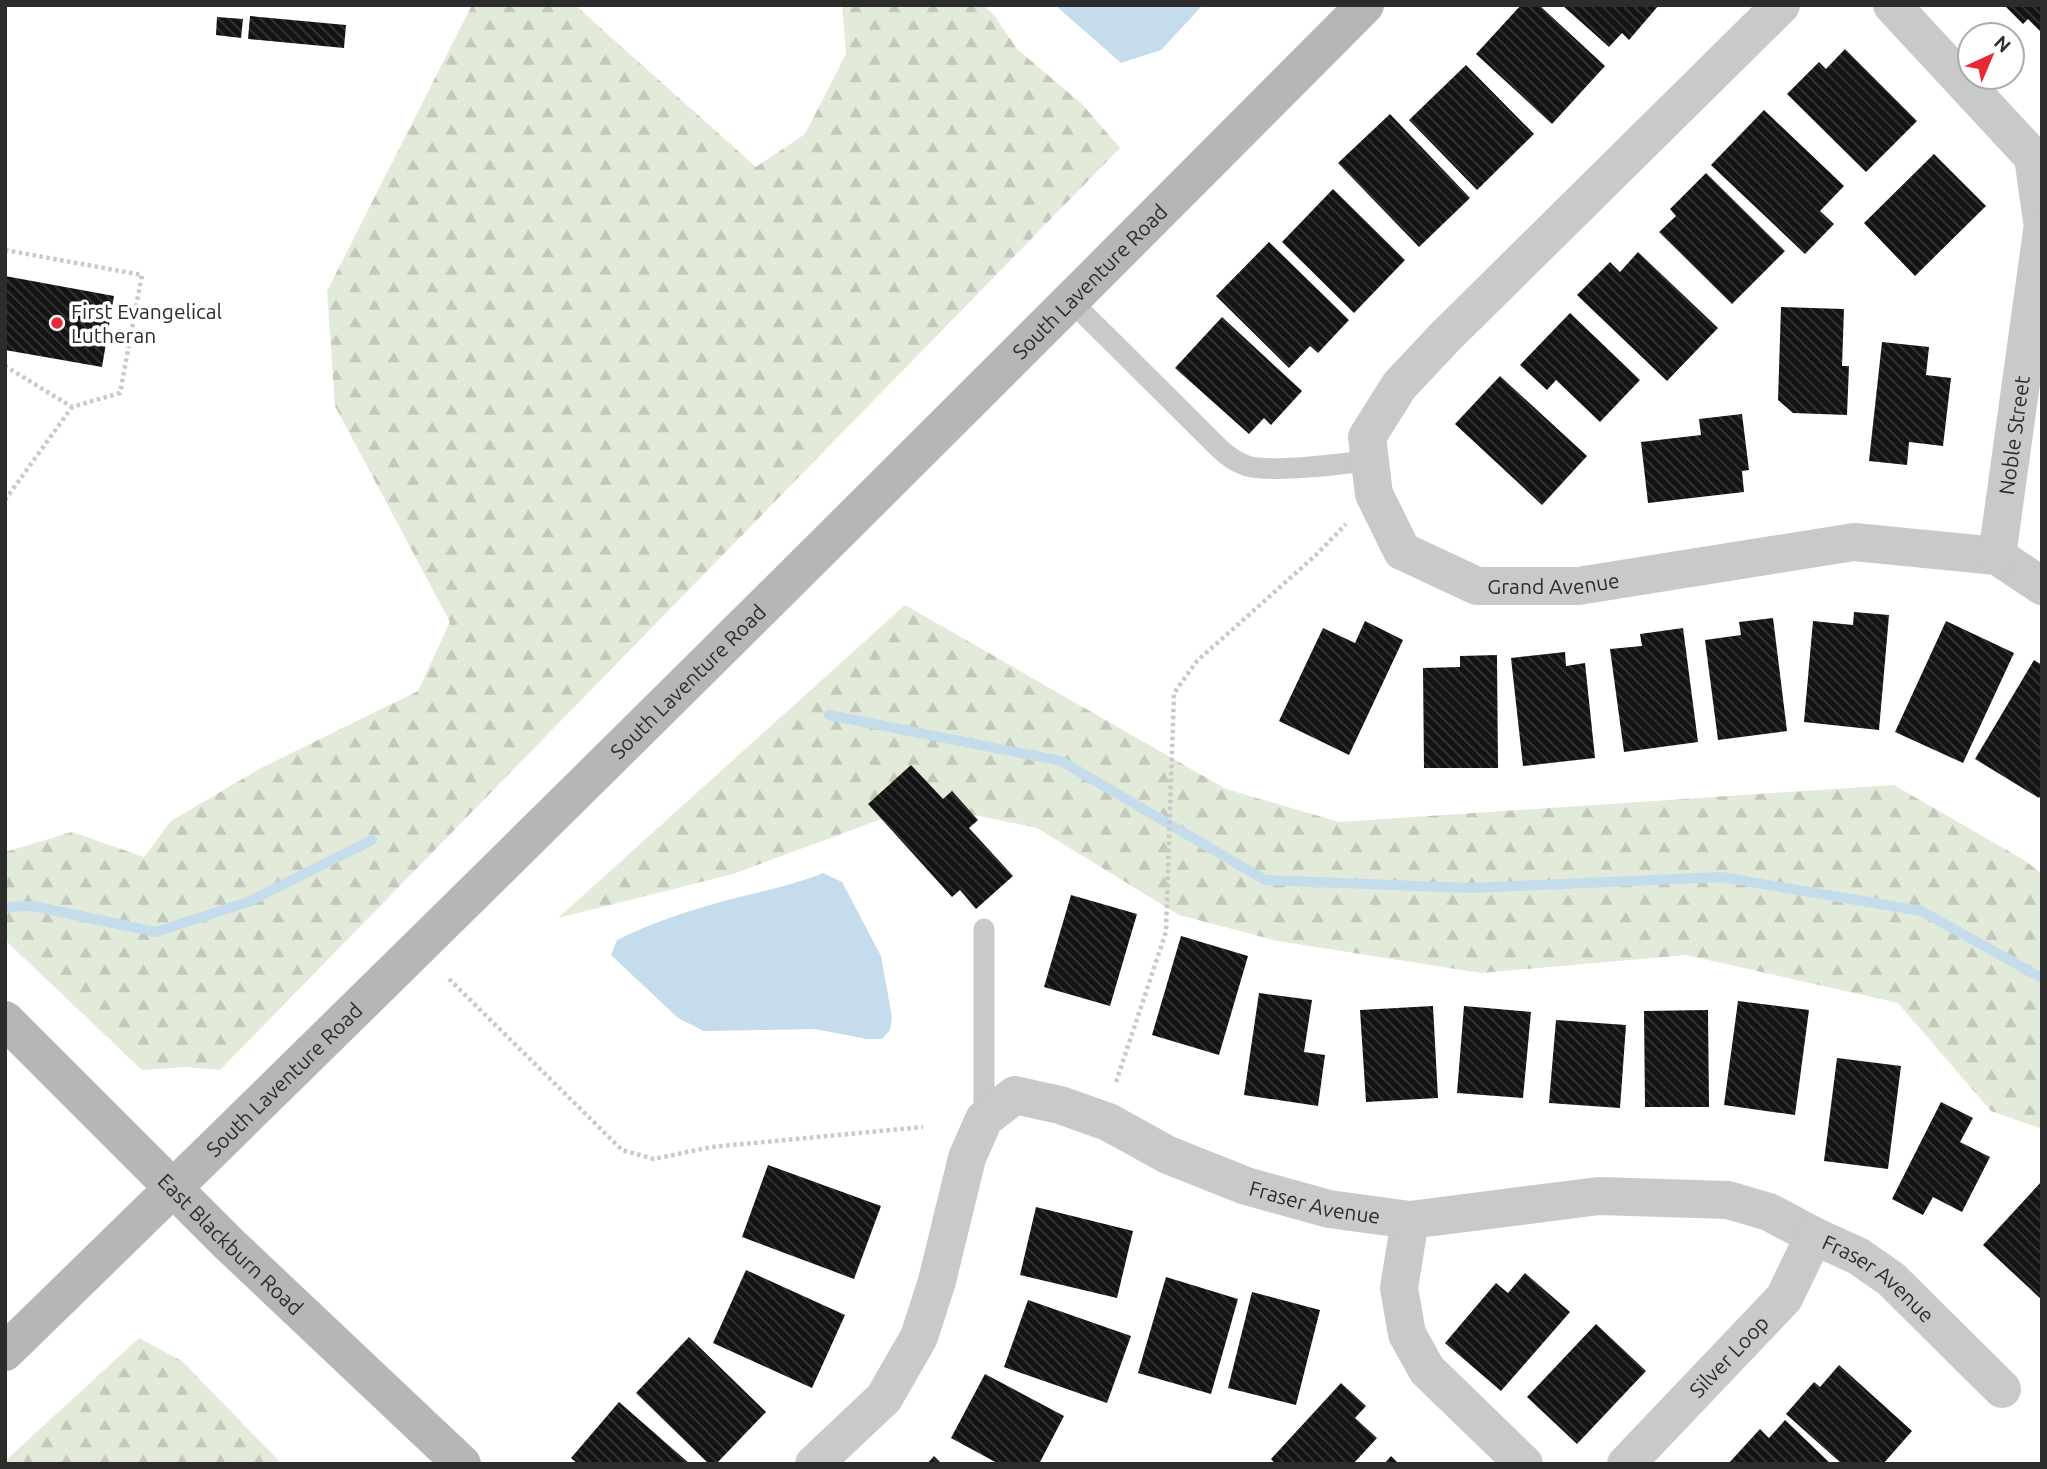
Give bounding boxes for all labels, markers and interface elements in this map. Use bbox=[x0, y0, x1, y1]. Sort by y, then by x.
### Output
north arrow bbox=[1956, 21, 2026, 91]
text: N bbox=[1990, 31, 2016, 57]
street label: South Laventure Road bbox=[1007, 199, 1172, 364]
place label: First Evangelical Lutheran bbox=[71, 299, 222, 347]
marker: First Evangelical Lutheran bbox=[49, 315, 65, 331]
street label: Noble Street bbox=[1994, 374, 2034, 496]
street label: Grand Avenue bbox=[1487, 568, 1621, 599]
street label: South Laventure Road bbox=[605, 599, 770, 763]
street label: South Laventure Road bbox=[201, 998, 367, 1161]
street label: East Blackburn Road bbox=[153, 1168, 308, 1320]
street label: Fraser Avenue bbox=[1247, 1175, 1382, 1228]
street label: Fraser Avenue bbox=[1819, 1230, 1939, 1327]
street label: Silver Loop bbox=[1684, 1310, 1773, 1402]

